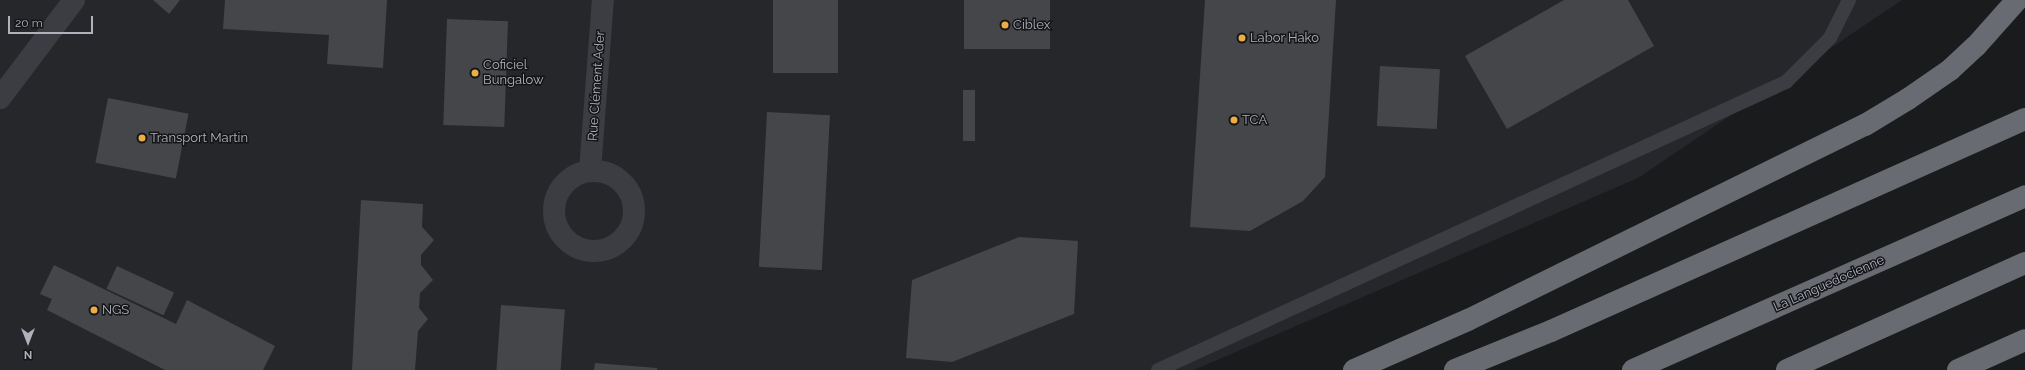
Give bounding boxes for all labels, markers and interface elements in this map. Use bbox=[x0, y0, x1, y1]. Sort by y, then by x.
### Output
scale bar bbox=[10, 8, 95, 34]
text: 20 m bbox=[15, 16, 43, 30]
place label: Ciblex bbox=[1013, 17, 1050, 33]
marker: Ciblex bbox=[1000, 20, 1010, 30]
street label: Rue Clément Ader bbox=[585, 30, 609, 142]
place label: Labor Hako bbox=[1250, 30, 1319, 46]
marker: Labor Hako bbox=[1237, 33, 1247, 43]
place label: Coficiel Bungalow bbox=[483, 58, 544, 89]
marker: Coficiel Bungalow bbox=[470, 68, 480, 78]
place label: TCA bbox=[1242, 112, 1267, 128]
marker: TCA bbox=[1229, 115, 1239, 125]
place label: Transport Martin bbox=[150, 130, 248, 146]
marker: Transport Martin bbox=[137, 133, 147, 143]
street label: La Languedocienne bbox=[1771, 253, 1887, 315]
place label: NGS bbox=[102, 302, 129, 318]
marker: NGS bbox=[89, 305, 99, 315]
north arrow bbox=[8, 322, 48, 362]
text: N bbox=[24, 348, 32, 361]

